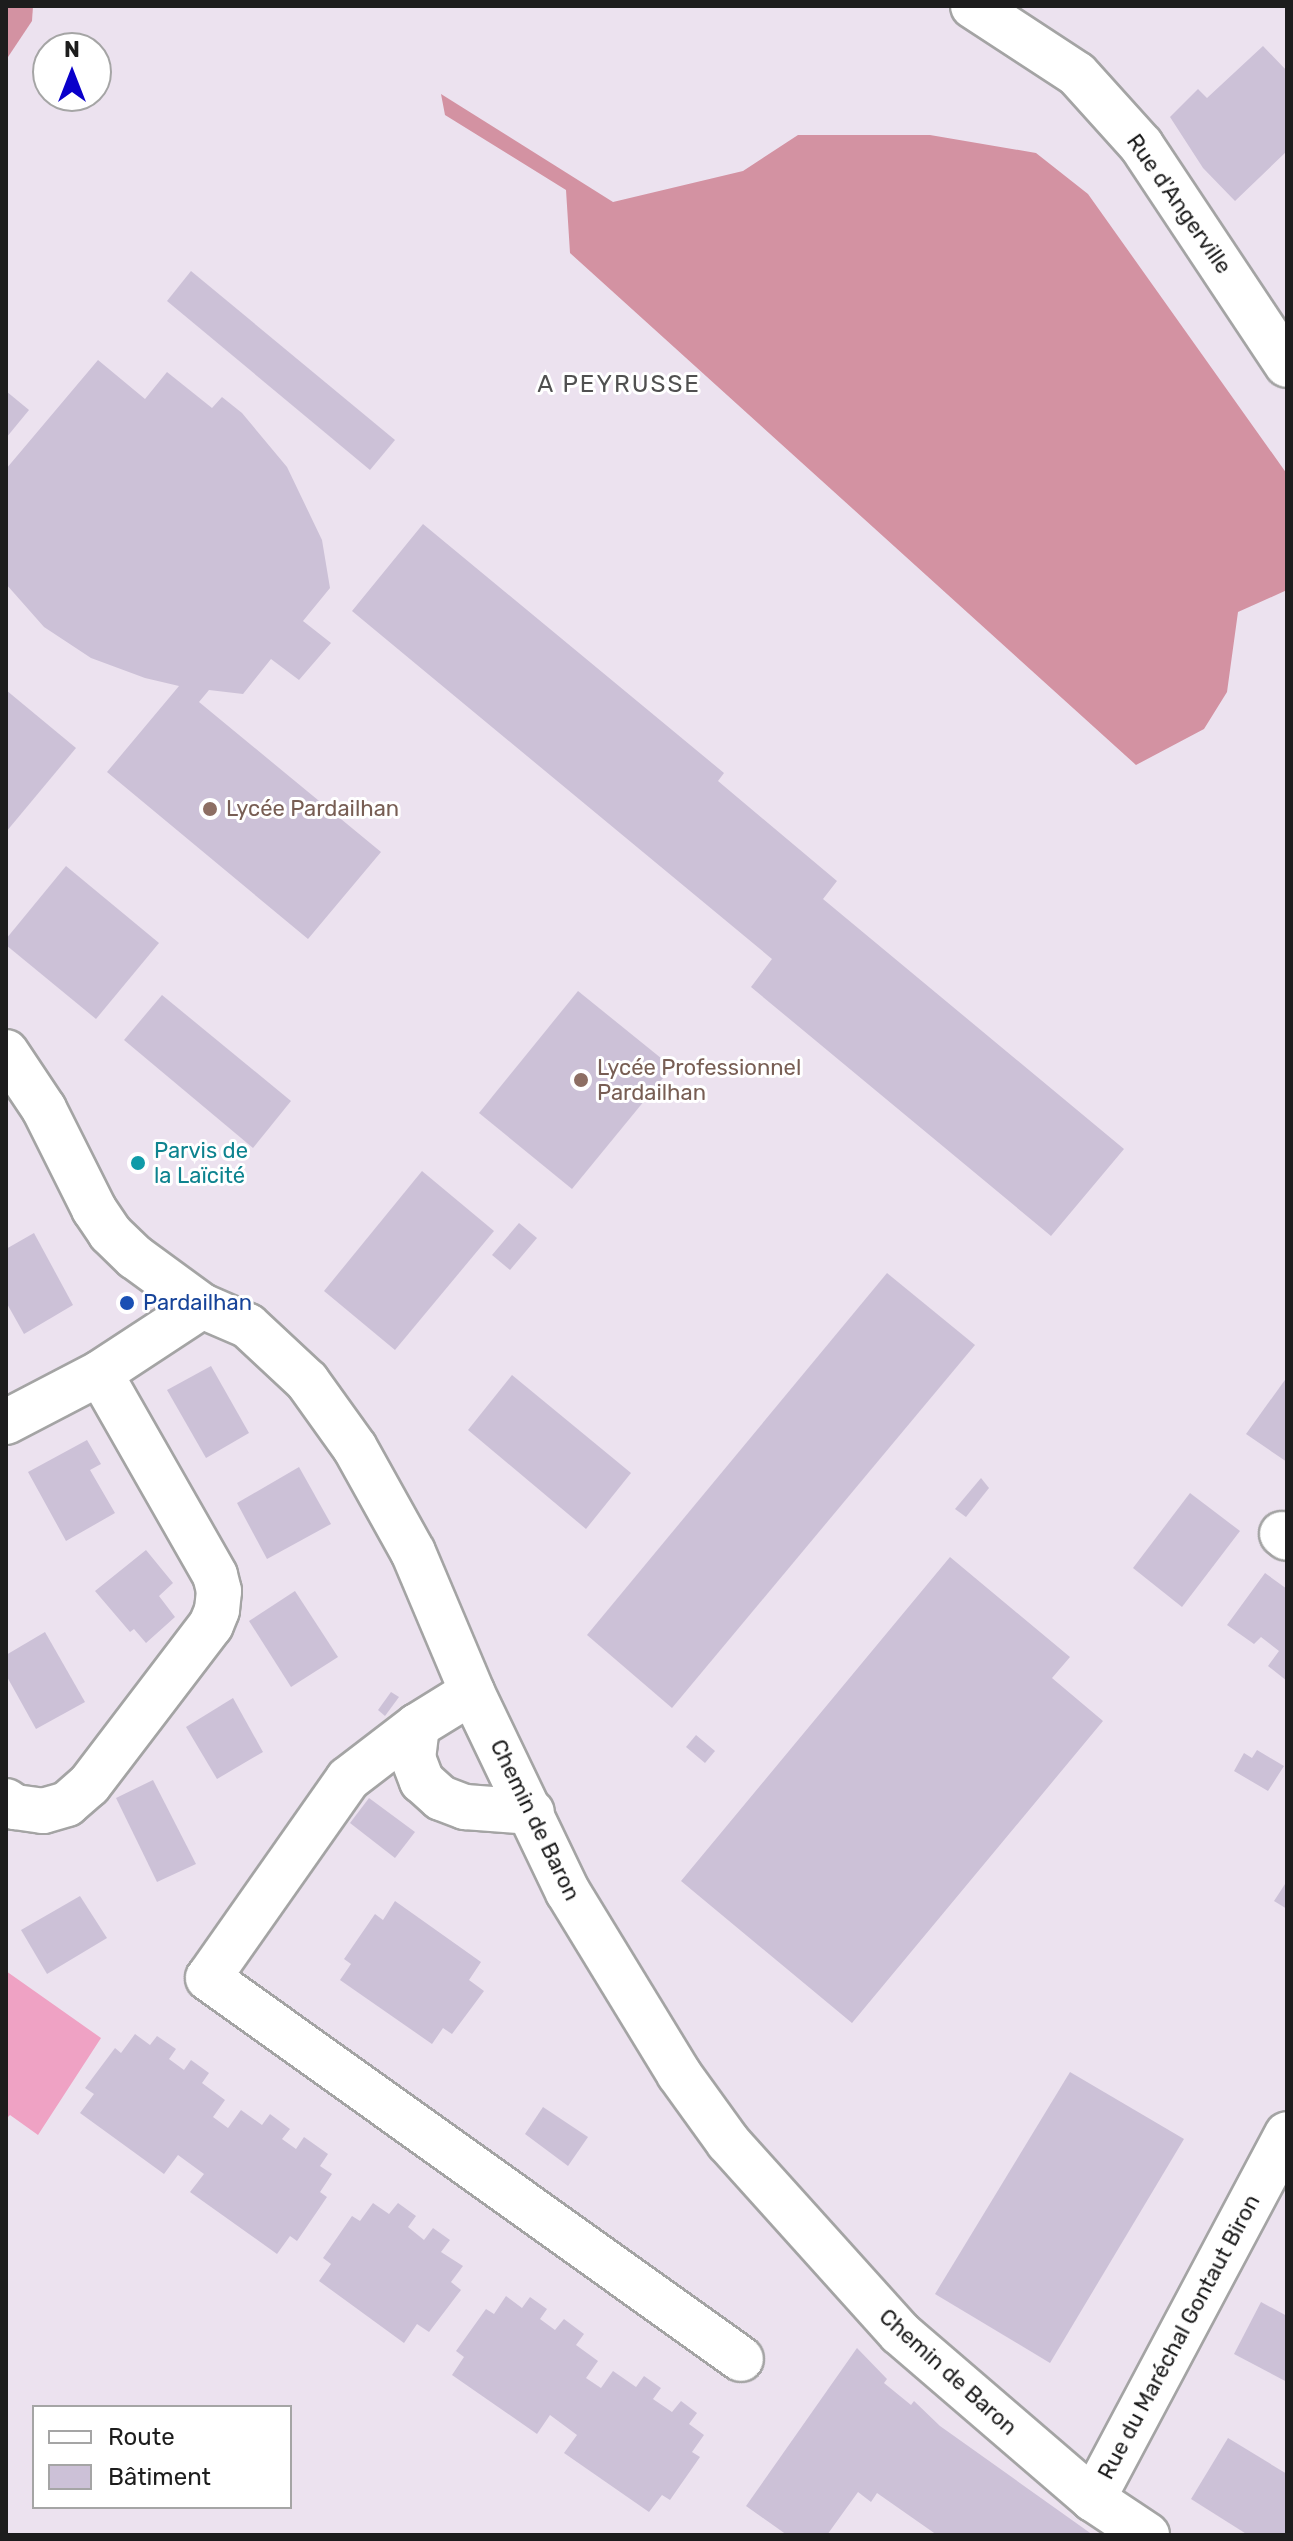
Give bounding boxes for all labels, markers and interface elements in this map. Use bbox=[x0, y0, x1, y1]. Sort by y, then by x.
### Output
north arrow bbox=[32, 32, 112, 112]
text: N bbox=[64, 36, 80, 63]
street label: Rue d'Angerville bbox=[1121, 129, 1237, 279]
district label: A PEYRUSSE bbox=[537, 371, 701, 399]
place label: Lycée Pardailhan bbox=[226, 796, 399, 822]
marker: Lycée Pardailhan bbox=[201, 800, 219, 818]
place label: Lycée Professionnel Pardailhan bbox=[597, 1054, 801, 1106]
marker: Lycée Professionnel Pardailhan bbox=[572, 1071, 590, 1089]
place label: Parvis de la Laïcité bbox=[154, 1137, 248, 1188]
marker: Parvis de la Laïcité bbox=[129, 1154, 147, 1172]
place label: Pardailhan bbox=[143, 1290, 252, 1316]
marker: Pardailhan bbox=[118, 1294, 136, 1312]
street label: Chemin de Baron bbox=[485, 1735, 585, 1905]
street label: Rue du Maréchal Gontaut Biron bbox=[1093, 2190, 1265, 2484]
street label: Chemin de Baron bbox=[874, 2303, 1022, 2441]
legend bbox=[32, 2405, 292, 2509]
text: Route bbox=[108, 2423, 175, 2451]
text: Bâtiment bbox=[108, 2463, 211, 2491]

